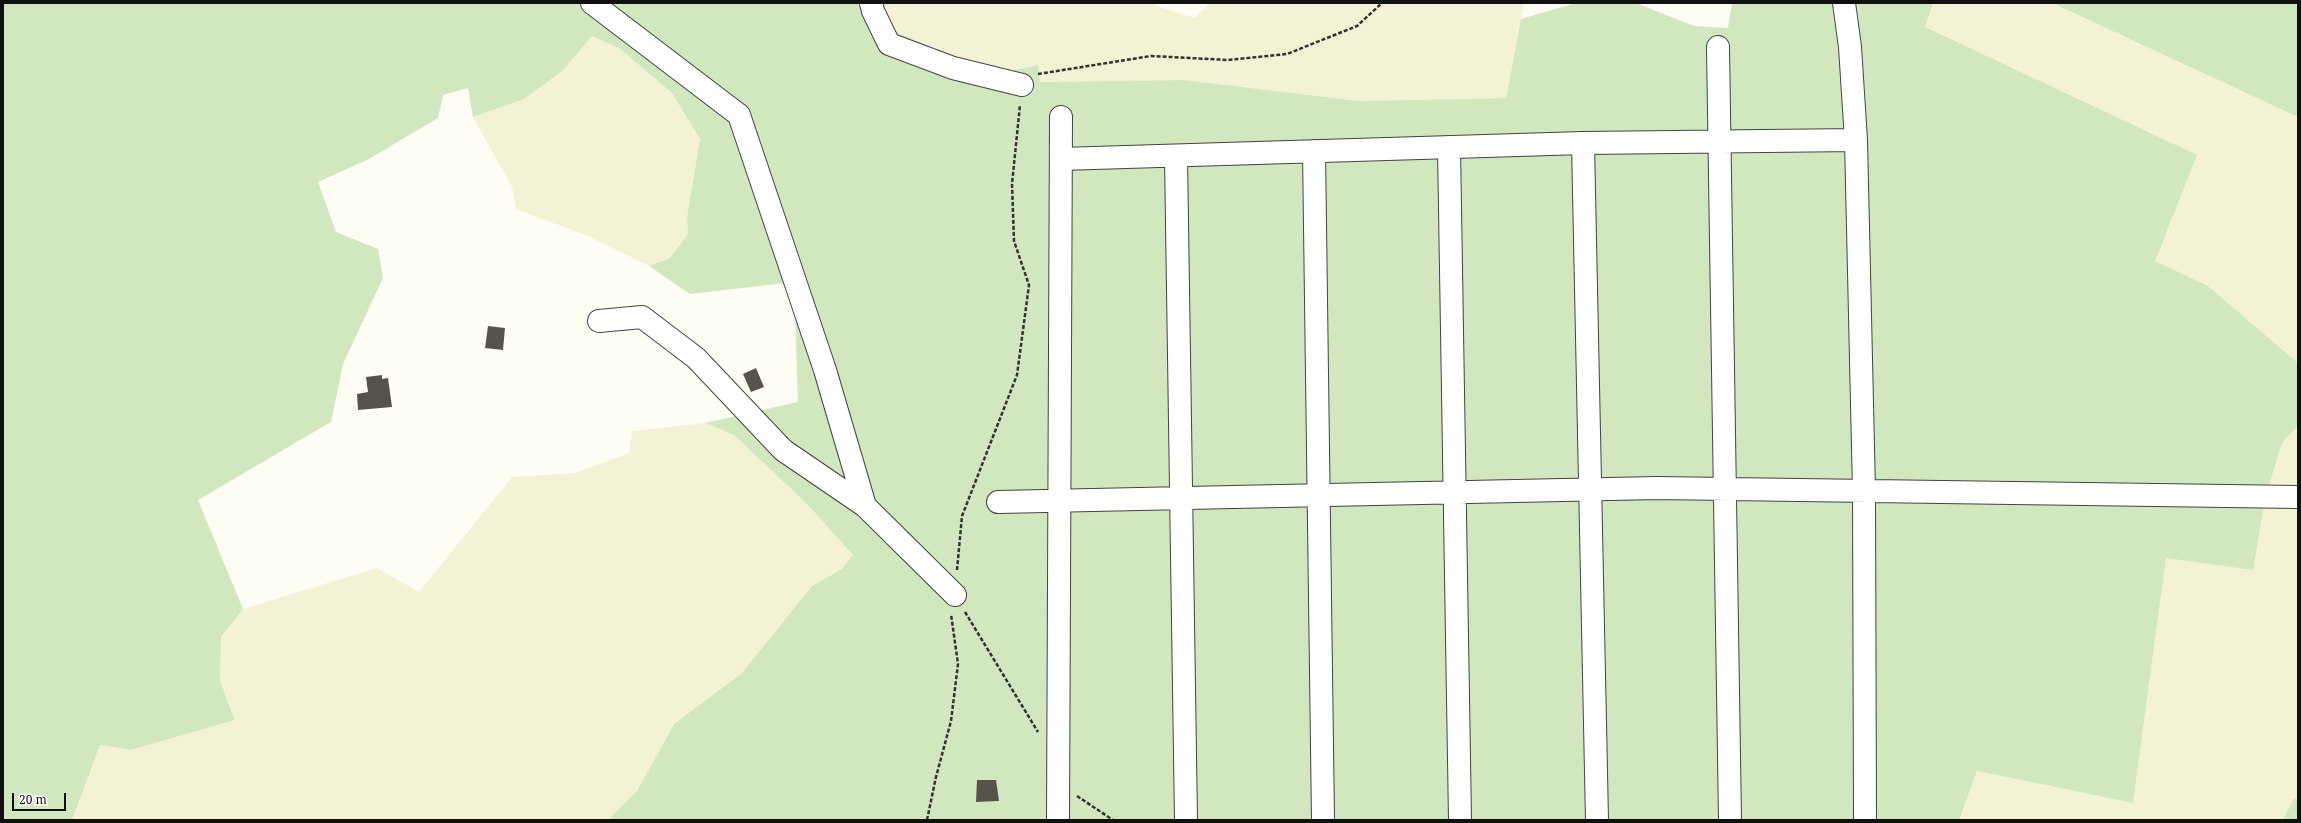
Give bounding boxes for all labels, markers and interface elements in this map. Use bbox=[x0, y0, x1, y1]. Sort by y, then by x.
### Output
scale bar bbox=[14, 785, 68, 811]
text: 20 m bbox=[19, 791, 47, 808]

